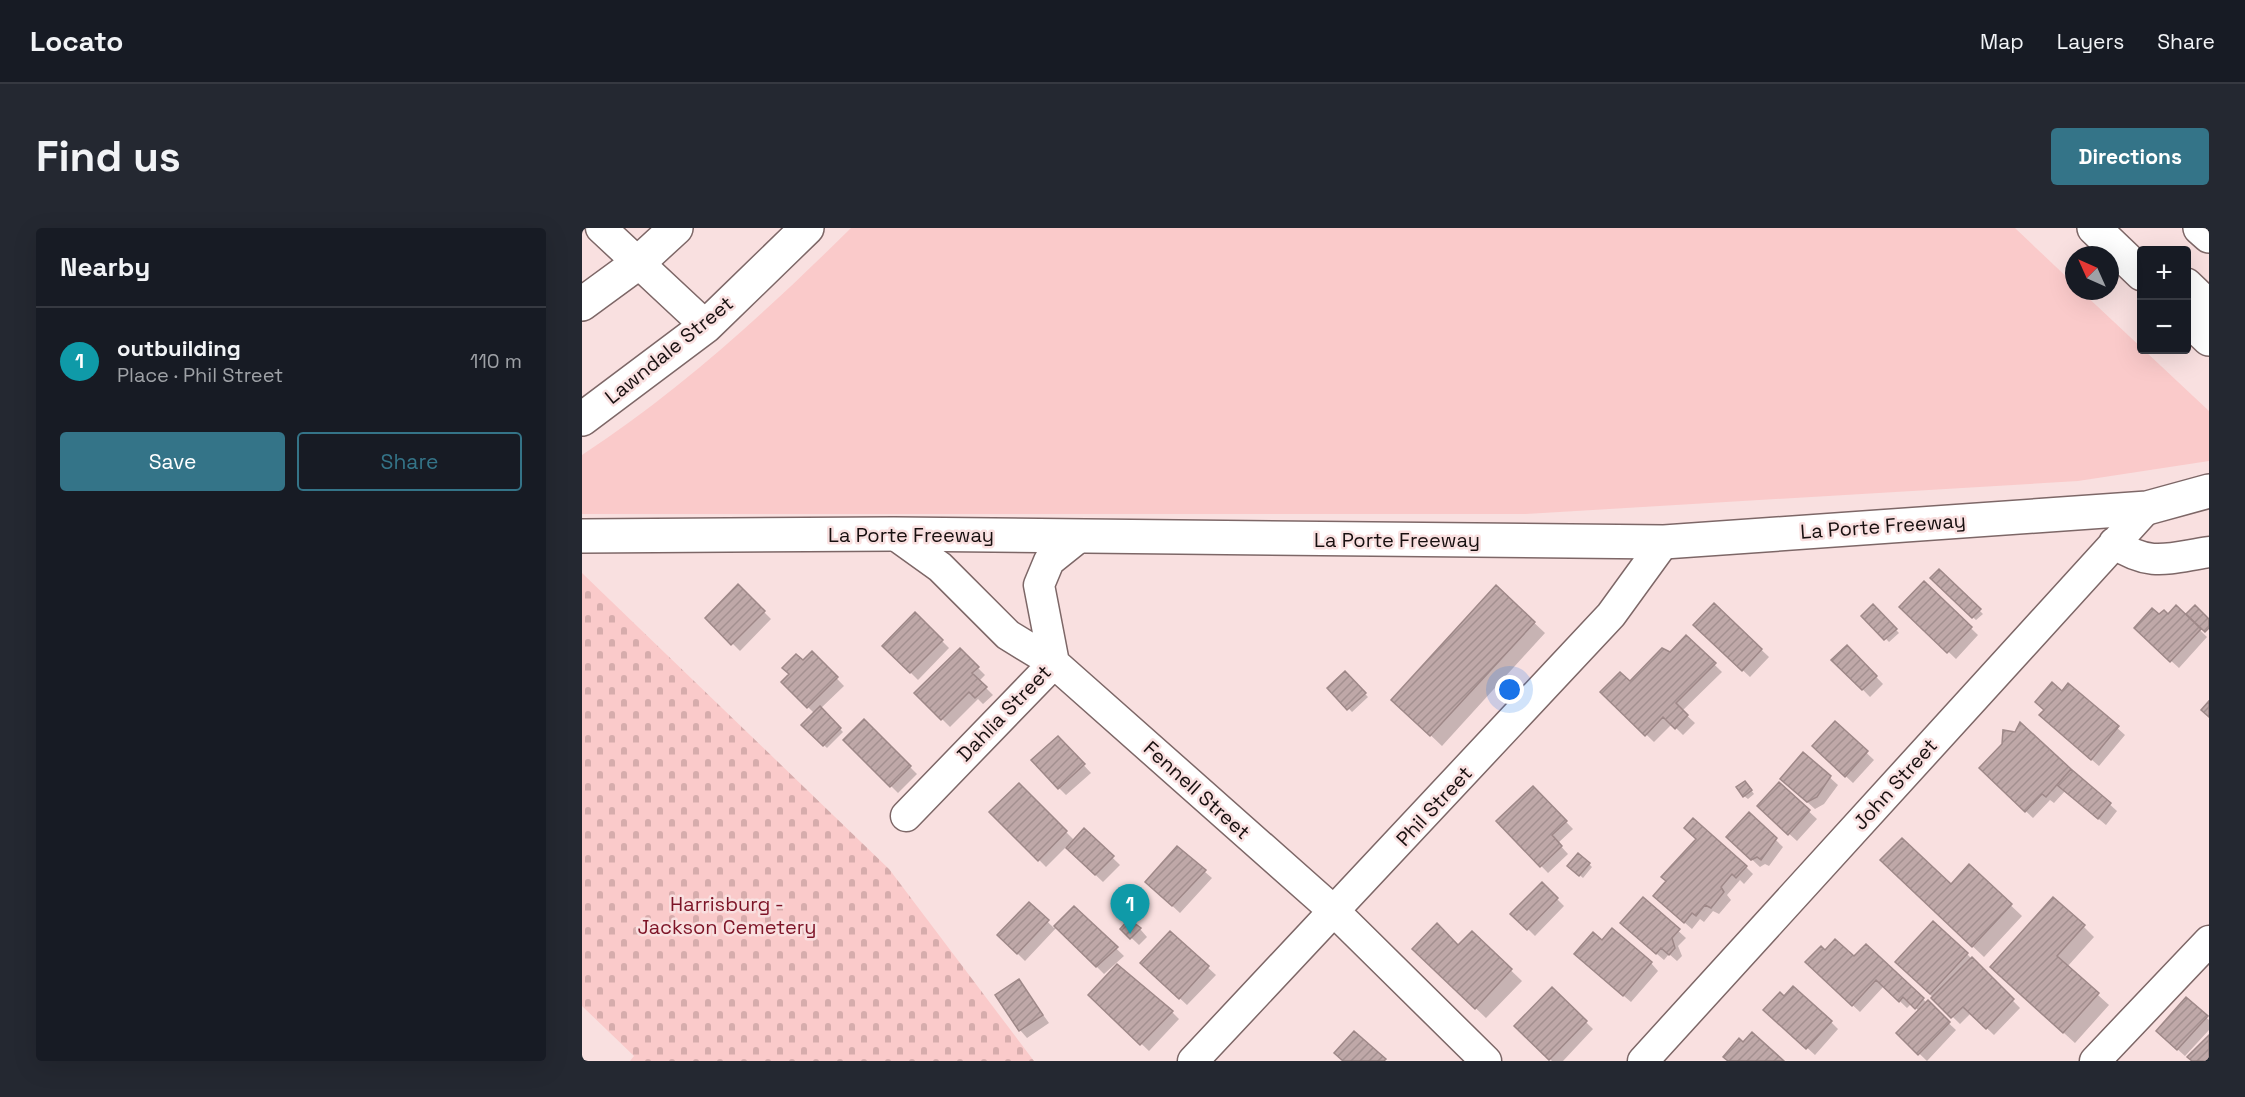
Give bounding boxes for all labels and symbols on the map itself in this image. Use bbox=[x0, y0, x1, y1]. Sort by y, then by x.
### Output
north arrow bbox=[2065, 246, 2119, 300]
street label: Lawndale Street bbox=[599, 290, 739, 410]
street label: La Porte Freeway bbox=[1799, 507, 1967, 545]
street label: La Porte Freeway bbox=[828, 522, 994, 548]
street label: La Porte Freeway bbox=[1314, 527, 1480, 553]
street label: Dahlia Street bbox=[951, 659, 1057, 767]
your location bbox=[1495, 675, 1524, 704]
street label: John Street bbox=[1847, 733, 1943, 835]
street label: Fennell Street bbox=[1138, 735, 1256, 845]
street label: Phil Street bbox=[1390, 760, 1478, 852]
pin: 1 bbox=[1110, 884, 1150, 934]
park label: Harrisburg - Jackson Cemetery bbox=[637, 891, 817, 940]

